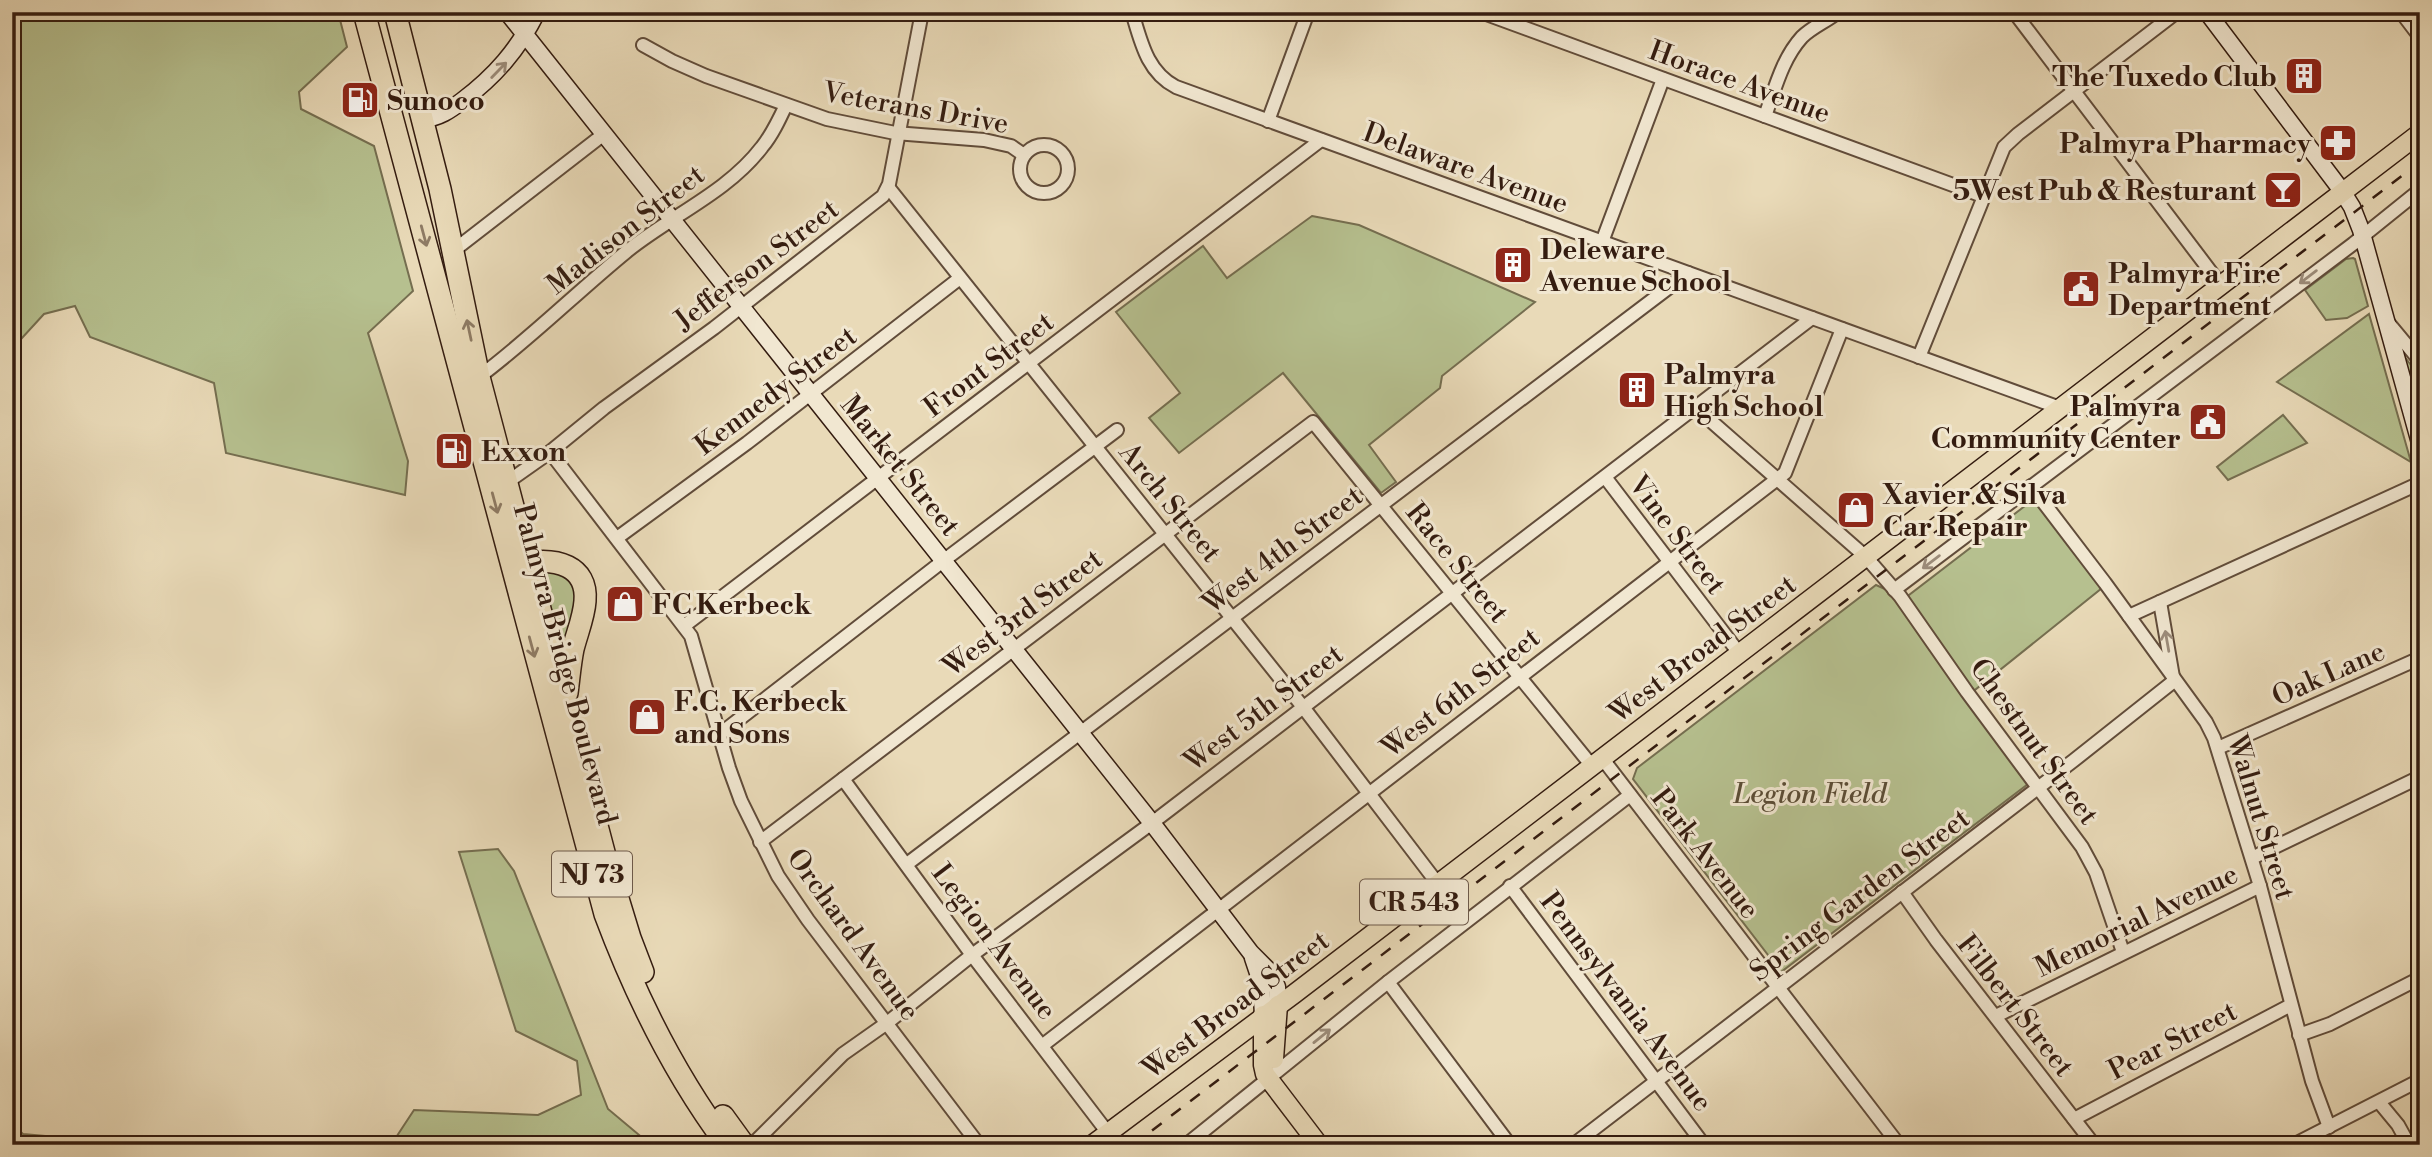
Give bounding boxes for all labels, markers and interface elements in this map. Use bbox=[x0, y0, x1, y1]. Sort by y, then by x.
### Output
street label: Horace Avenue bbox=[1644, 33, 1835, 131]
building icon: The Tuxedo Club bbox=[2283, 55, 2325, 97]
place label: The Tuxedo Club bbox=[2052, 60, 2277, 95]
one-way arrow bbox=[490, 62, 507, 79]
street label: Veterans Drive bbox=[819, 75, 1011, 142]
fuel station icon: Sunoco bbox=[339, 79, 381, 121]
place label: Sunoco bbox=[387, 84, 485, 119]
street label: Delaware Avenue bbox=[1358, 115, 1573, 222]
pharmacy icon: Palmyra Pharmacy bbox=[2317, 122, 2359, 164]
place label: Palmyra Pharmacy bbox=[2059, 127, 2312, 162]
street label: Madison Street bbox=[540, 158, 712, 303]
bar icon: 5West Pub & Resturant bbox=[2262, 169, 2304, 211]
place label: 5West Pub & Resturant bbox=[1953, 174, 2257, 209]
street label: Jefferson Street bbox=[667, 192, 846, 339]
one-way arrow bbox=[418, 224, 431, 247]
place label: Deleware Avenue School bbox=[1539, 233, 1731, 300]
building icon: Deleware Avenue School bbox=[1492, 244, 1534, 286]
place label: Palmyra Fire Department bbox=[2108, 257, 2281, 324]
public building icon: Palmyra Fire Department bbox=[2060, 268, 2102, 310]
one-way arrow bbox=[2300, 270, 2318, 285]
street label: Front Street bbox=[917, 305, 1061, 426]
one-way arrow bbox=[461, 319, 475, 342]
street label: Kennedy Street bbox=[688, 319, 864, 463]
place label: Palmyra High School bbox=[1664, 358, 1824, 425]
building icon: Palmyra High School bbox=[1616, 369, 1658, 411]
street label: Market Street bbox=[832, 389, 967, 543]
place label: Palmyra Community Center bbox=[1931, 390, 2182, 457]
public building icon: Palmyra Community Center bbox=[2187, 401, 2229, 443]
fuel station icon: Exxon bbox=[433, 430, 475, 472]
place label: Exxon bbox=[481, 435, 566, 470]
street label: Arch Street bbox=[1110, 435, 1229, 570]
street label: Vine Street bbox=[1620, 468, 1733, 602]
place label: Xavier & Silva Car Repair bbox=[1882, 478, 2067, 545]
street label: West 4th Street bbox=[1195, 479, 1370, 622]
shop icon: Xavier & Silva Car Repair bbox=[1835, 489, 1877, 531]
one-way arrow bbox=[489, 492, 502, 514]
street label: Race Street bbox=[1398, 496, 1516, 630]
street label: Palmyra Bridge Boulevard bbox=[505, 500, 624, 829]
street label: West 3rd Street bbox=[935, 542, 1110, 685]
one-way arrow bbox=[1922, 554, 1941, 569]
street label: West Broad Street bbox=[1602, 567, 1803, 731]
shop icon: FC Kerbeck bbox=[604, 583, 646, 625]
place label: FC Kerbeck bbox=[652, 588, 812, 623]
street label: West 6th Street bbox=[1374, 620, 1547, 767]
one-way arrow bbox=[2160, 630, 2173, 653]
street label: Oak Lane bbox=[2267, 634, 2391, 715]
one-way arrow bbox=[527, 636, 540, 658]
street label: West 5th Street bbox=[1177, 637, 1350, 780]
street label: Chestnut Street bbox=[1962, 652, 2106, 832]
place label: F.C. Kerbeck and Sons bbox=[674, 685, 848, 752]
shop icon: F.C. Kerbeck and Sons bbox=[626, 696, 668, 738]
street label: Walnut Street bbox=[2219, 730, 2302, 904]
park label: Legion Field bbox=[1733, 777, 1888, 812]
street label: Park Avenue bbox=[1643, 782, 1767, 926]
street label: Spring Garden Street bbox=[1743, 801, 1977, 989]
street label: Orchard Avenue bbox=[779, 842, 927, 1028]
road number: NJ 73 bbox=[552, 852, 632, 897]
street label: Legion Avenue bbox=[924, 857, 1064, 1027]
street label: Memorial Avenue bbox=[2029, 857, 2244, 986]
road number: CR 543 bbox=[1360, 880, 1468, 925]
street label: Pennsylvania Avenue bbox=[1532, 885, 1720, 1119]
street label: West Broad Street bbox=[1135, 923, 1336, 1087]
street label: Filbert Street bbox=[1949, 928, 2081, 1084]
street label: Pear Street bbox=[2103, 994, 2243, 1089]
one-way arrow bbox=[1312, 1028, 1330, 1044]

